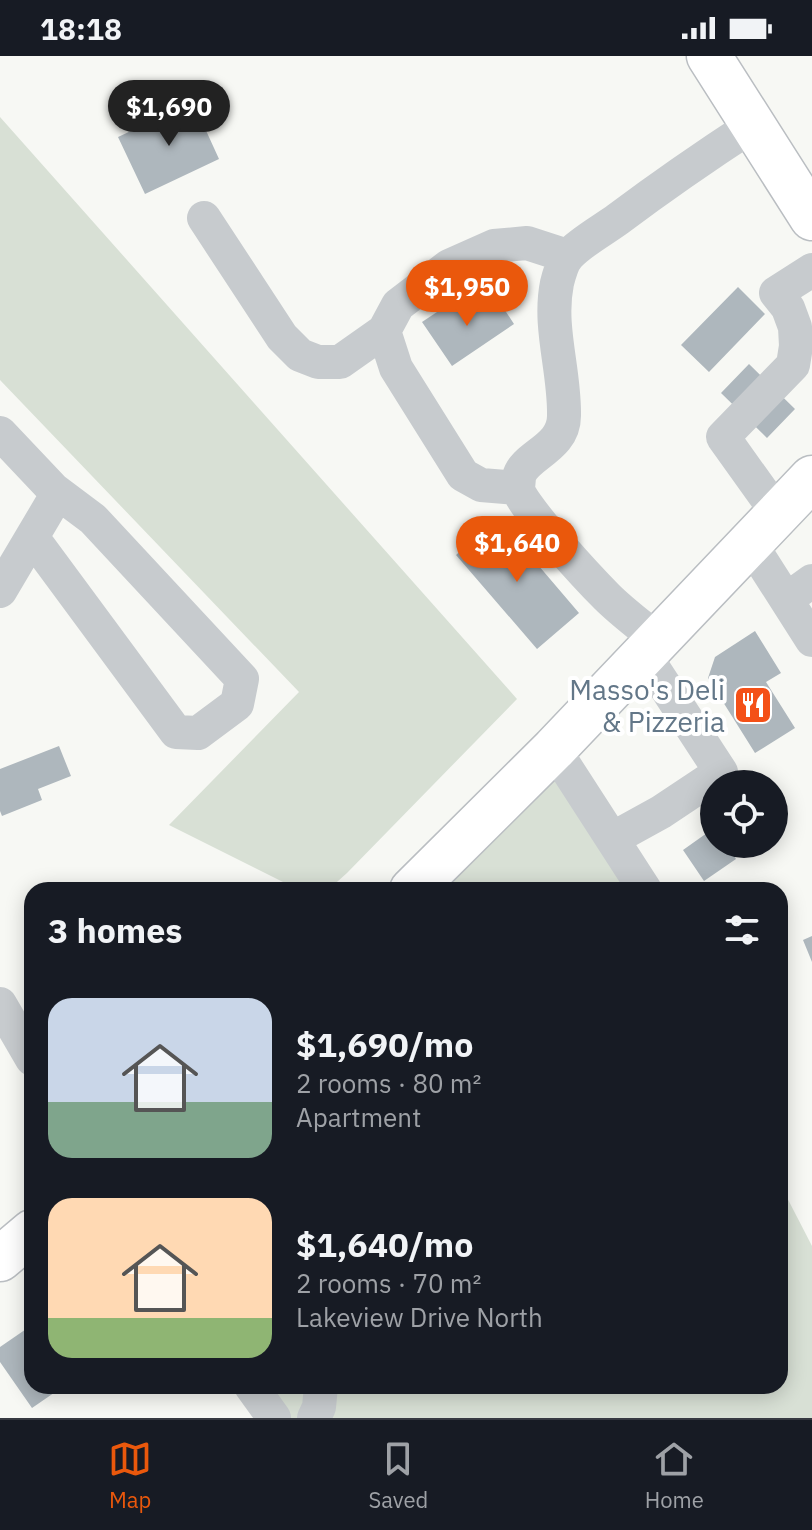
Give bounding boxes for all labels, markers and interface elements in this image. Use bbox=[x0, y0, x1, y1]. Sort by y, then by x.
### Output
text: 18:18 bbox=[40, 9, 122, 48]
pin: $1,690 bbox=[104, 80, 234, 148]
text: $1,690 bbox=[126, 89, 212, 123]
pin: $1,950 bbox=[402, 260, 532, 328]
text: $1,950 bbox=[424, 269, 510, 303]
pin: $1,640 bbox=[452, 516, 582, 584]
text: $1,640 bbox=[474, 525, 560, 559]
place label: Masso's Deli & Pizzeria bbox=[569, 671, 725, 740]
restaurant icon: Masso's Deli & Pizzeria bbox=[732, 684, 774, 726]
map controls bbox=[700, 770, 788, 858]
button: locate bbox=[700, 770, 788, 858]
text: 3 homes bbox=[48, 908, 183, 952]
icon: filters bbox=[720, 908, 764, 952]
text: $1,690/mo bbox=[296, 1022, 473, 1066]
icon: home bbox=[112, 1030, 208, 1126]
text: 2 rooms · 80 m² bbox=[296, 1066, 481, 1100]
text: Apartment bbox=[296, 1100, 421, 1134]
text: $1,640/mo bbox=[296, 1222, 473, 1266]
icon: home bbox=[112, 1230, 208, 1326]
text: 2 rooms · 70 m² bbox=[296, 1266, 481, 1300]
text: Lakeview Drive North bbox=[296, 1300, 543, 1334]
tab: Map bbox=[108, 1437, 152, 1514]
tab: Saved bbox=[368, 1437, 428, 1514]
tab: Home bbox=[645, 1437, 704, 1514]

